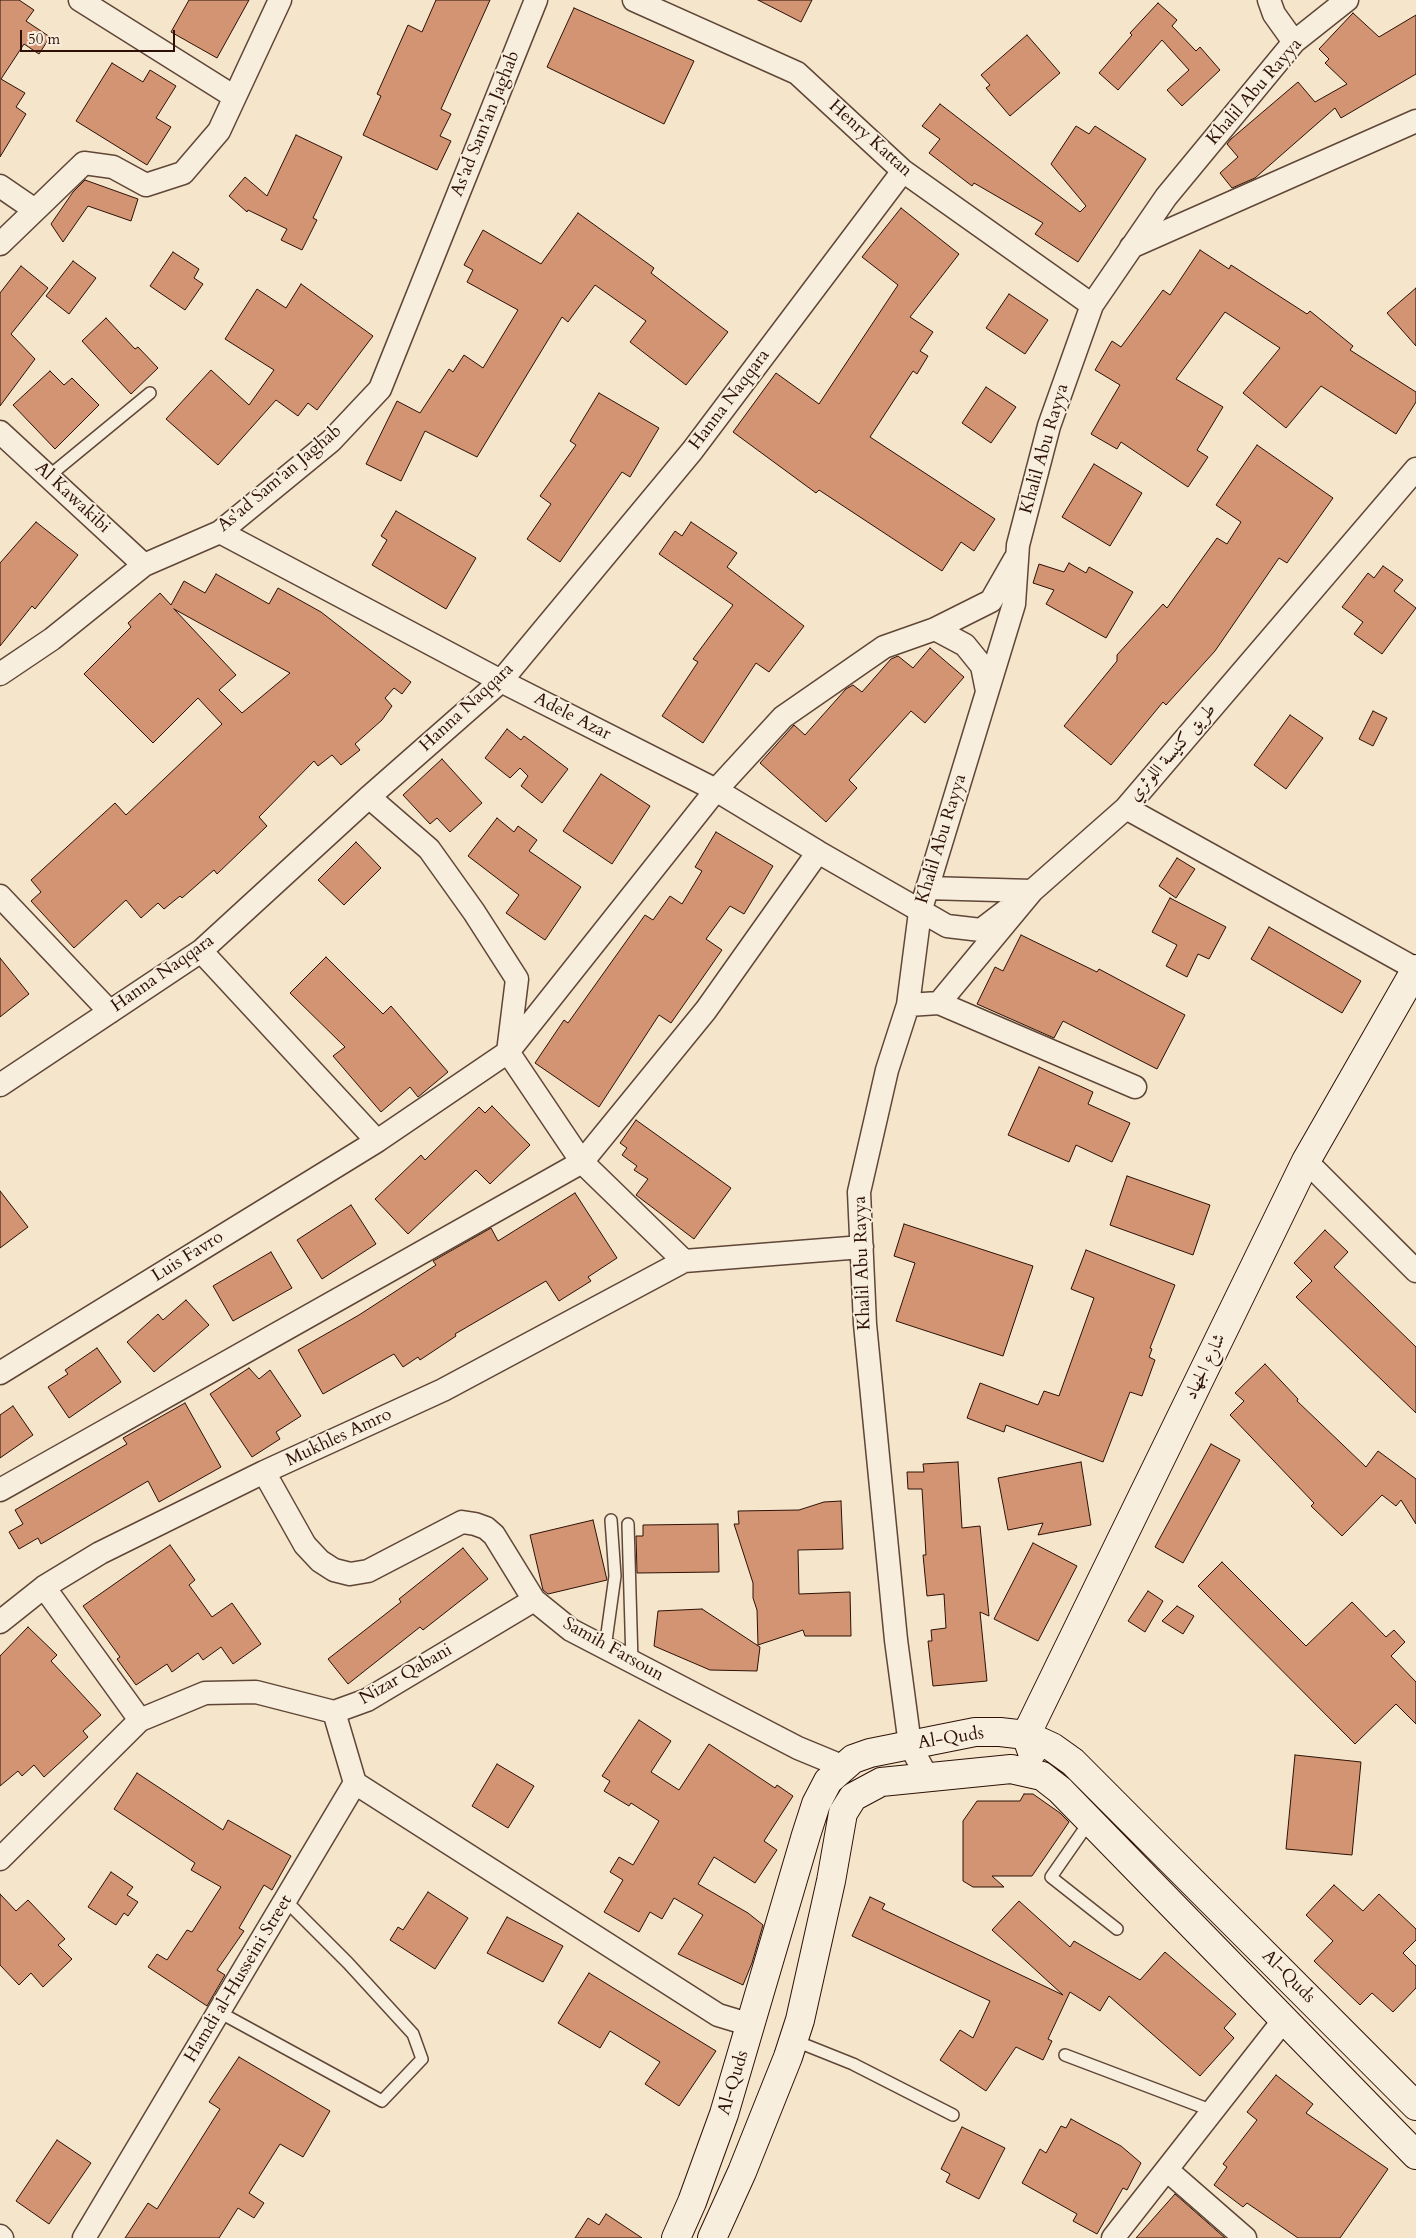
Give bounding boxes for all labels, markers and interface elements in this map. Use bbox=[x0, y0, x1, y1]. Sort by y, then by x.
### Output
scale bar bbox=[22, 20, 178, 52]
text: 50 m bbox=[28, 29, 60, 49]
street label: Khalil Abu Rayya bbox=[1203, 34, 1307, 150]
street label: As'ad Sam'an Jaghab bbox=[447, 48, 525, 200]
street label: Henry Kattan bbox=[824, 96, 916, 182]
street label: Hanna Naqqara bbox=[685, 345, 775, 455]
street label: Khalil Abu Rayya bbox=[1016, 381, 1074, 517]
street label: As'ad Sam'an Jaghab bbox=[214, 421, 346, 537]
street label: Al Kawakibi bbox=[30, 458, 114, 538]
street label: Hanna Naqqara bbox=[416, 659, 518, 757]
street label: Adele Azar bbox=[530, 688, 614, 746]
street label: طريق كنيسة اللوثري bbox=[1125, 700, 1221, 806]
street label: Khalil Abu Rayya bbox=[912, 772, 972, 906]
street label: Hanna Naqqara bbox=[107, 931, 219, 1017]
street label: Khalil Abu Rayya bbox=[850, 1195, 876, 1331]
street label: Luis Favro bbox=[148, 1227, 228, 1287]
street label: شارع الجهاد bbox=[1181, 1331, 1231, 1403]
street label: Mukhles Amro bbox=[283, 1404, 395, 1472]
street label: Samih Farsoun bbox=[559, 1613, 667, 1687]
street label: Nizar Qabani bbox=[356, 1640, 456, 1710]
street label: Al-Quds bbox=[917, 1723, 985, 1755]
street label: Hamdi al-Husseini Street bbox=[180, 1891, 298, 2067]
street label: Al-Quds bbox=[1257, 1946, 1319, 2008]
street label: Al-Quds bbox=[714, 2048, 754, 2118]

